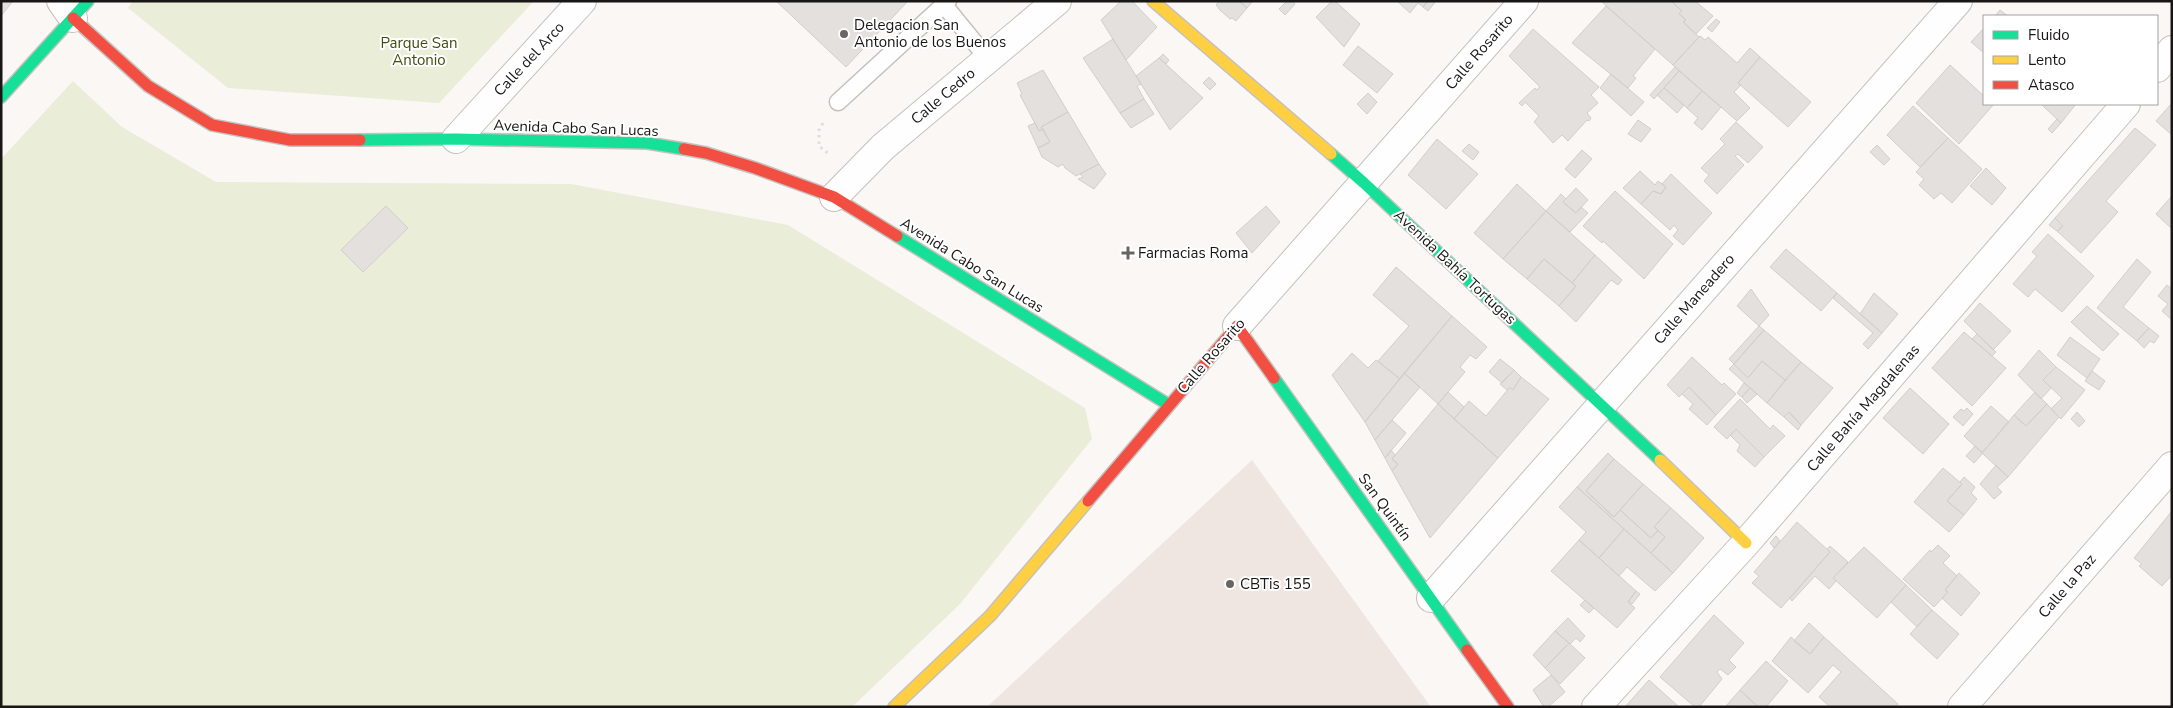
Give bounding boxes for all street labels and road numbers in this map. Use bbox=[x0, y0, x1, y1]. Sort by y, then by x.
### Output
street label: Calle Rosarito bbox=[1441, 10, 1517, 94]
street label: Calle del Arco bbox=[489, 18, 569, 100]
street label: Calle Cedro bbox=[907, 63, 979, 129]
street label: Avenida Cabo San Lucas bbox=[493, 115, 659, 141]
street label: Avenida Bahía Tortugas bbox=[1390, 205, 1520, 329]
street label: Avenida Cabo San Lucas bbox=[897, 213, 1047, 317]
street label: Calle Maneadero bbox=[1649, 249, 1739, 349]
street label: Calle Rosarito bbox=[1173, 314, 1249, 398]
street label: Calle Bahía Magdalenas bbox=[1802, 340, 1924, 476]
street label: San Quintín bbox=[1354, 469, 1416, 545]
street label: Calle la Paz bbox=[2034, 550, 2100, 622]

